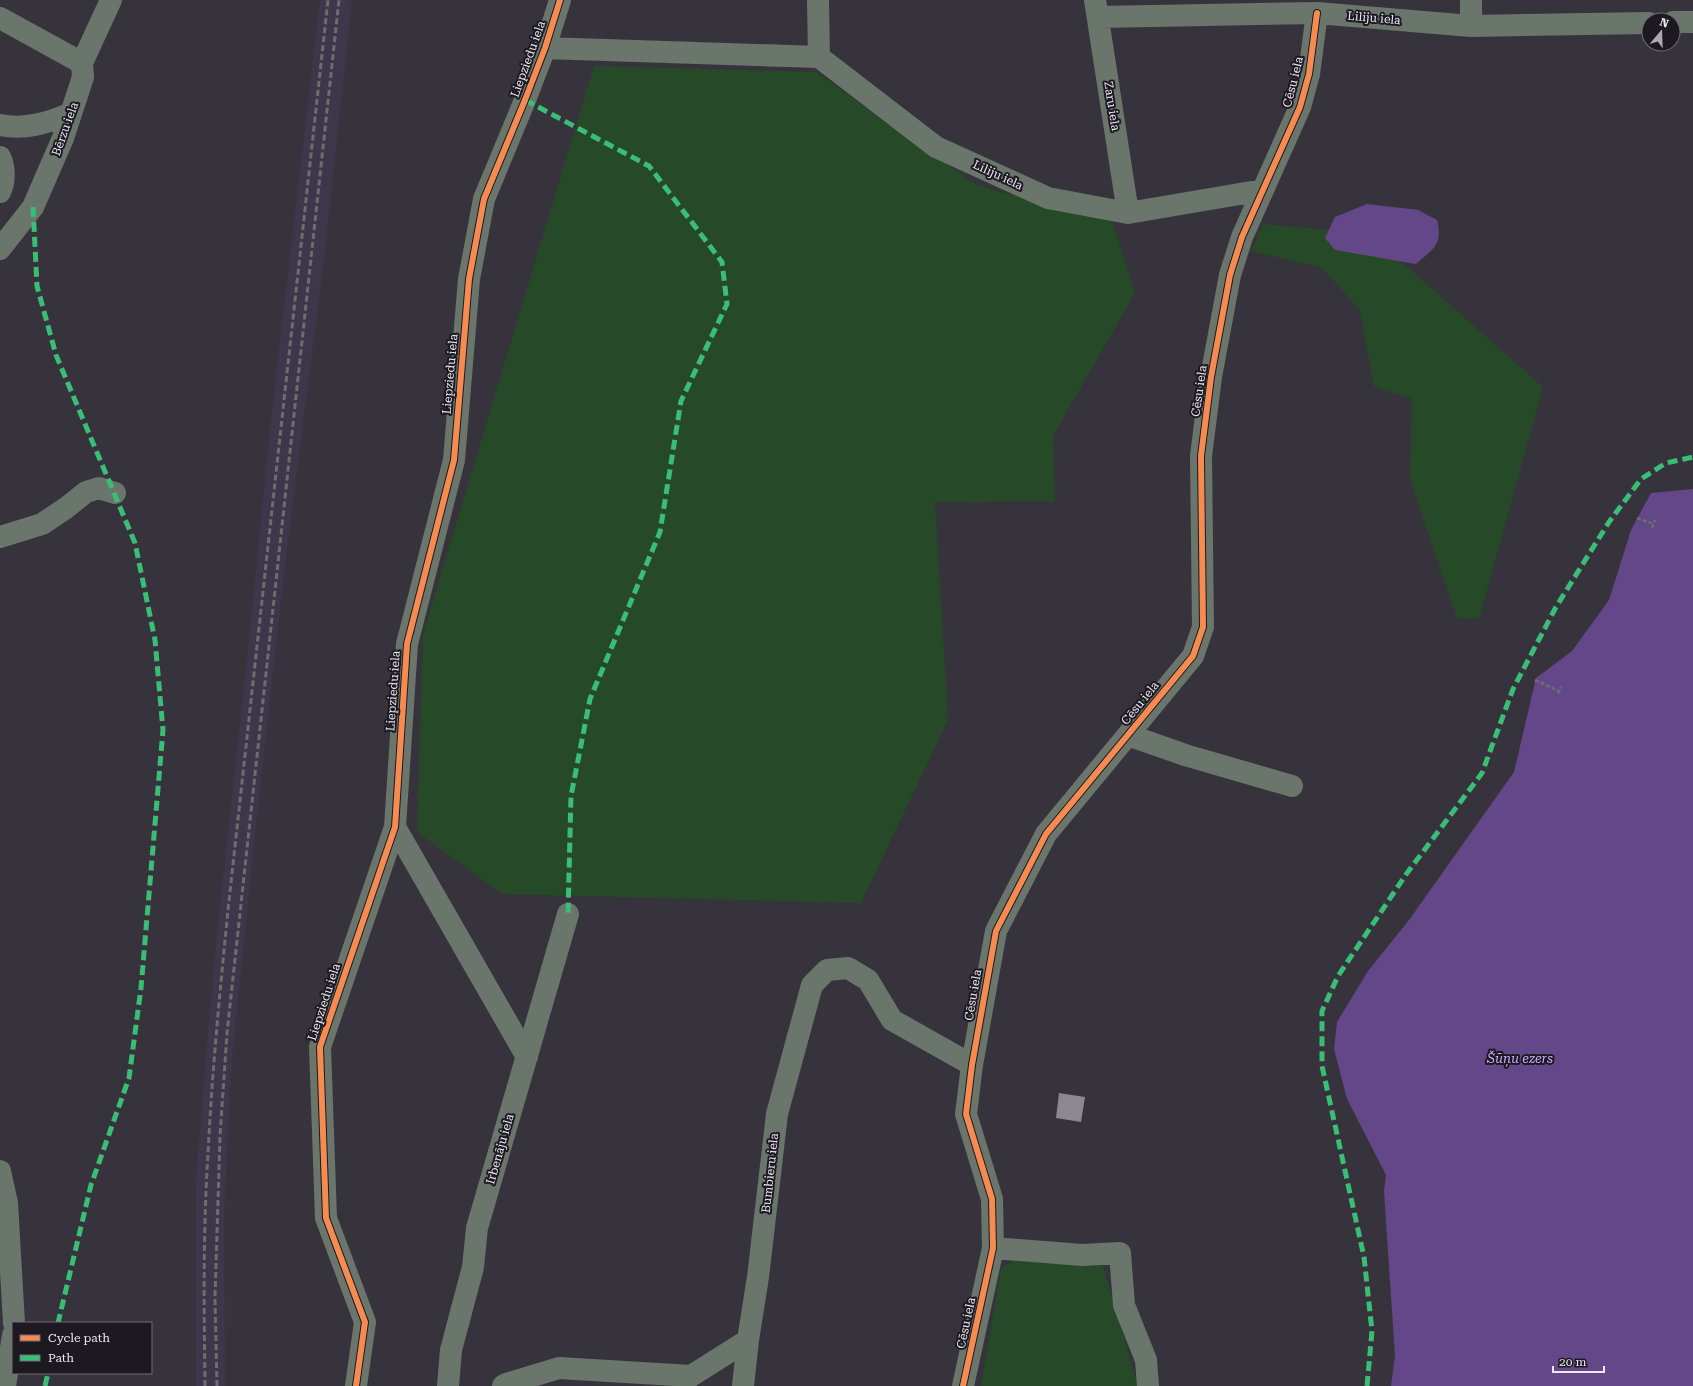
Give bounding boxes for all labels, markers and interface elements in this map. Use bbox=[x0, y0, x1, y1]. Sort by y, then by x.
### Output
street label: Liliju iela bbox=[1347, 9, 1402, 27]
north arrow bbox=[1641, 12, 1681, 52]
text: N bbox=[1658, 15, 1671, 31]
street label: Liepziedu iela bbox=[508, 18, 549, 99]
street label: Cēsu iela bbox=[1280, 55, 1306, 109]
street label: Zaru iela bbox=[1101, 80, 1123, 132]
street label: Bērzu iela bbox=[49, 100, 81, 158]
street label: Liliju iela bbox=[971, 157, 1026, 193]
street label: Liepziedu iela bbox=[440, 333, 461, 415]
street label: Cēsu iela bbox=[1188, 364, 1210, 418]
street label: Liepziedu iela bbox=[383, 650, 403, 732]
street label: Cēsu iela bbox=[1118, 678, 1162, 728]
street label: Liepziedu iela bbox=[305, 961, 343, 1042]
street label: Cēsu iela bbox=[962, 968, 984, 1022]
water label: Šūņu ezers bbox=[1486, 1050, 1553, 1067]
street label: Irbenāju iela bbox=[483, 1112, 517, 1186]
street label: Bumbieru iela bbox=[759, 1132, 781, 1214]
street label: Cēsu iela bbox=[954, 1296, 978, 1350]
legend bbox=[12, 1322, 152, 1374]
text: Cycle path bbox=[48, 1331, 110, 1345]
scale bar bbox=[1553, 1348, 1604, 1374]
text: Path bbox=[48, 1351, 74, 1365]
text: 20 m bbox=[1559, 1355, 1586, 1369]

